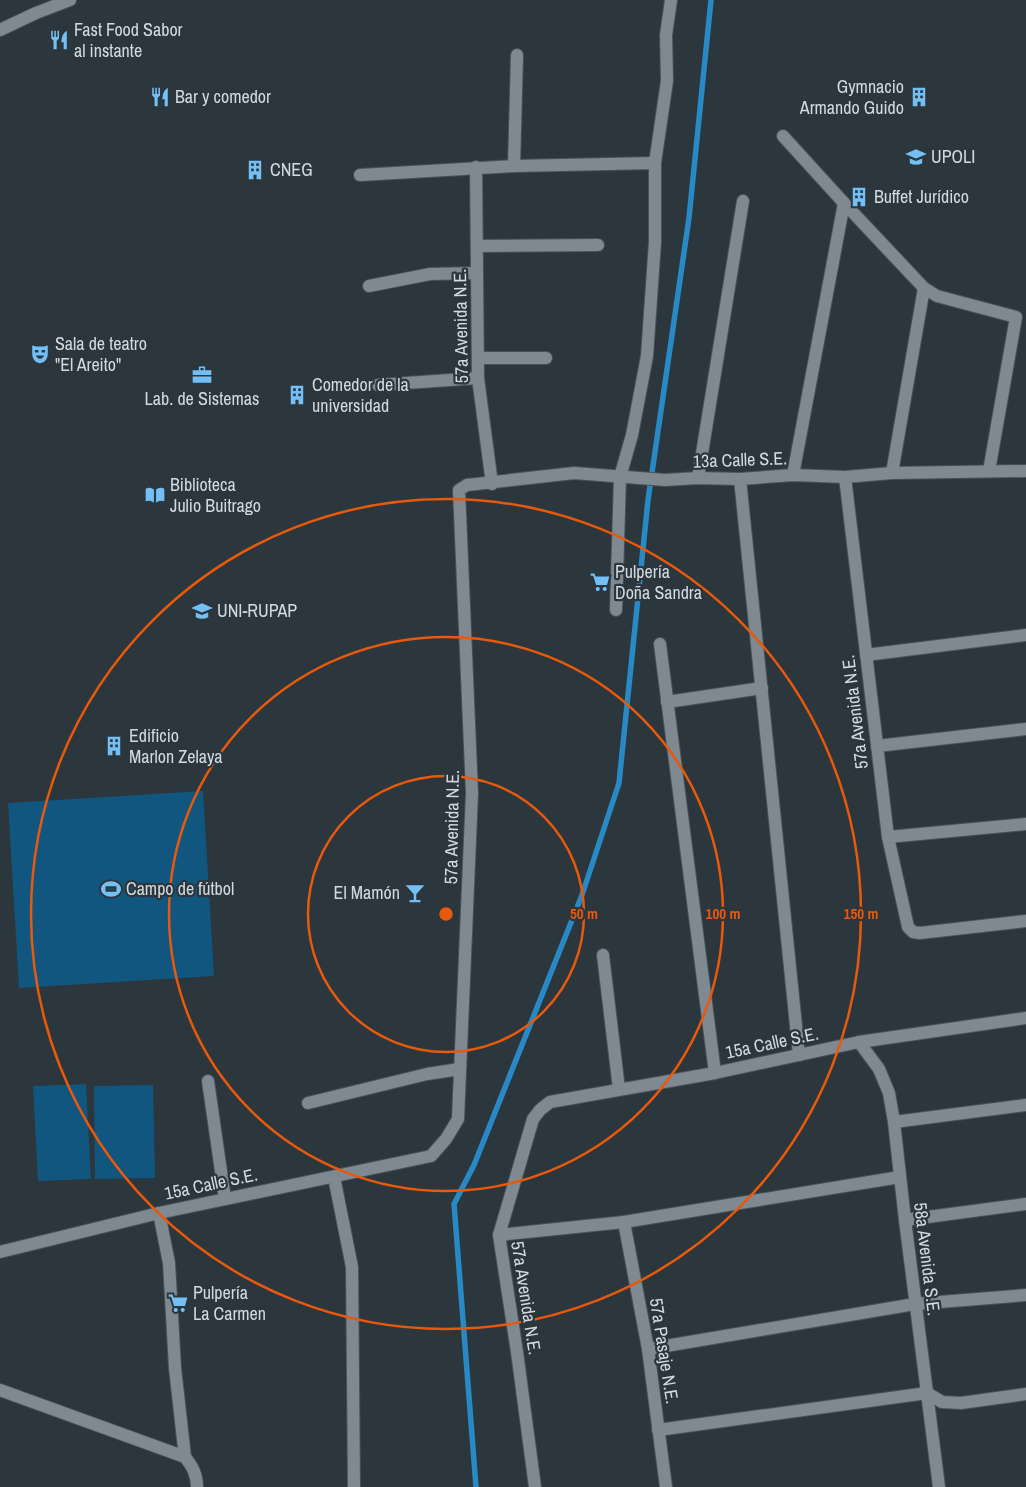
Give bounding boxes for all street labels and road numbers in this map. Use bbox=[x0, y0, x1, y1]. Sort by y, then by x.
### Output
street label: 57a Avenida N.E. bbox=[447, 268, 474, 384]
street label: 13a Calle S.E. bbox=[692, 445, 788, 474]
street label: 57a Avenida N.E. bbox=[835, 654, 874, 770]
street label: 57a Avenida N.E. bbox=[438, 769, 465, 885]
street label: 15a Calle S.E. bbox=[723, 1020, 821, 1065]
street label: 15a Calle S.E. bbox=[162, 1161, 260, 1206]
street label: 58a Avenida S.E. bbox=[908, 1201, 947, 1317]
street label: 57a Avenida N.E. bbox=[505, 1239, 548, 1356]
street label: 57a Pasaje N.E. bbox=[644, 1296, 685, 1406]

